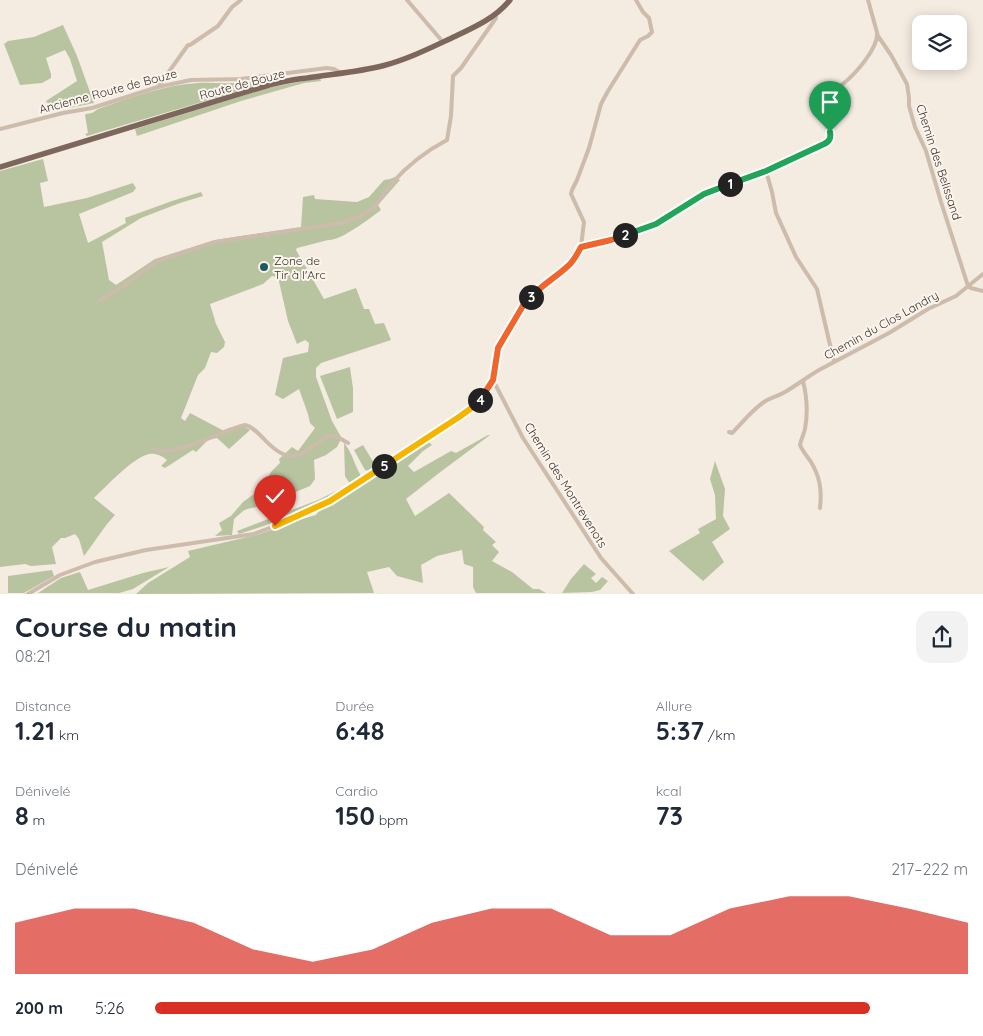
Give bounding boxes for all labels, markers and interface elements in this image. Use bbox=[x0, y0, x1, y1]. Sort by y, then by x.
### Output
map controls bbox=[912, 15, 967, 70]
button: layers bbox=[912, 15, 967, 70]
street label: Ancienne Route de Bouze bbox=[38, 65, 179, 117]
street label: Route de Bouze bbox=[198, 65, 287, 103]
pin bbox=[809, 81, 851, 132]
icon: arrive bbox=[816, 88, 844, 116]
street label: Chemin des Belissand bbox=[913, 102, 965, 222]
pin: 1 bbox=[718, 172, 742, 196]
text: 1 bbox=[728, 175, 733, 193]
pin: 2 bbox=[612, 222, 638, 248]
text: 2 bbox=[622, 226, 629, 244]
place label: Zone de Tir à l'Arc bbox=[274, 253, 326, 282]
marker: Zone de Tir à l'Arc bbox=[258, 261, 270, 273]
pin: 3 bbox=[518, 284, 544, 310]
street label: Chemin du Clos Landry bbox=[821, 287, 941, 363]
text: 3 bbox=[528, 288, 535, 306]
pin: 4 bbox=[468, 388, 492, 412]
text: 4 bbox=[476, 391, 485, 409]
street label: Chemin des Montrevenots bbox=[521, 420, 611, 551]
pin: 5 bbox=[372, 454, 396, 478]
text: 5 bbox=[380, 457, 389, 475]
pin bbox=[254, 475, 296, 526]
icon: check bbox=[261, 482, 289, 510]
text: Course du matin bbox=[15, 609, 237, 644]
button: share bbox=[916, 611, 968, 663]
text: 08:21 bbox=[15, 646, 51, 666]
text: Distance bbox=[15, 697, 71, 715]
text: Durée bbox=[335, 697, 374, 715]
text: Allure bbox=[656, 697, 692, 715]
text: 1.21 bbox=[15, 715, 55, 746]
text: 6:48 bbox=[335, 715, 384, 746]
text: 5:37 bbox=[656, 715, 704, 746]
text: km bbox=[55, 726, 79, 744]
text: /km bbox=[704, 726, 735, 744]
text: Dénivelé bbox=[15, 782, 70, 800]
text: Cardio bbox=[335, 782, 378, 800]
text: kcal bbox=[656, 782, 682, 800]
text: 8 bbox=[15, 800, 29, 831]
text: 150 bbox=[335, 800, 375, 831]
text: 73 bbox=[656, 800, 683, 831]
text: m bbox=[29, 811, 45, 829]
text: bpm bbox=[375, 811, 408, 829]
text: Dénivelé bbox=[15, 859, 78, 879]
text: 217–222 m bbox=[891, 859, 968, 879]
text: 200 m bbox=[15, 998, 63, 1018]
text: 5:26 bbox=[95, 998, 124, 1018]

